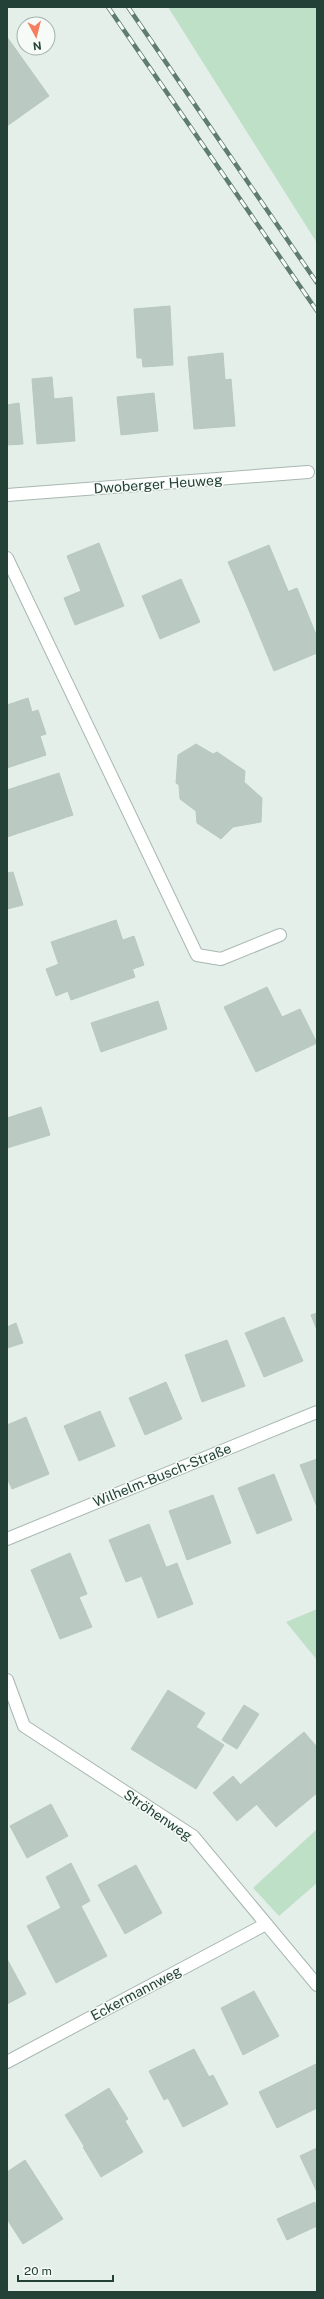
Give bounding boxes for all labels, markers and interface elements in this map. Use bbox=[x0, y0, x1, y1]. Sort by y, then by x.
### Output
north arrow bbox=[16, 16, 56, 56]
text: N bbox=[32, 39, 42, 52]
street label: Dwoberger Heuweg bbox=[93, 471, 223, 496]
street label: Wilhelm-Busch-Straße bbox=[91, 1440, 233, 1510]
street label: Ströhenweg bbox=[121, 1786, 195, 1844]
street label: Eckermannweg bbox=[88, 1962, 184, 2024]
scale bar bbox=[18, 2257, 113, 2283]
text: 20 m bbox=[24, 2264, 52, 2278]

